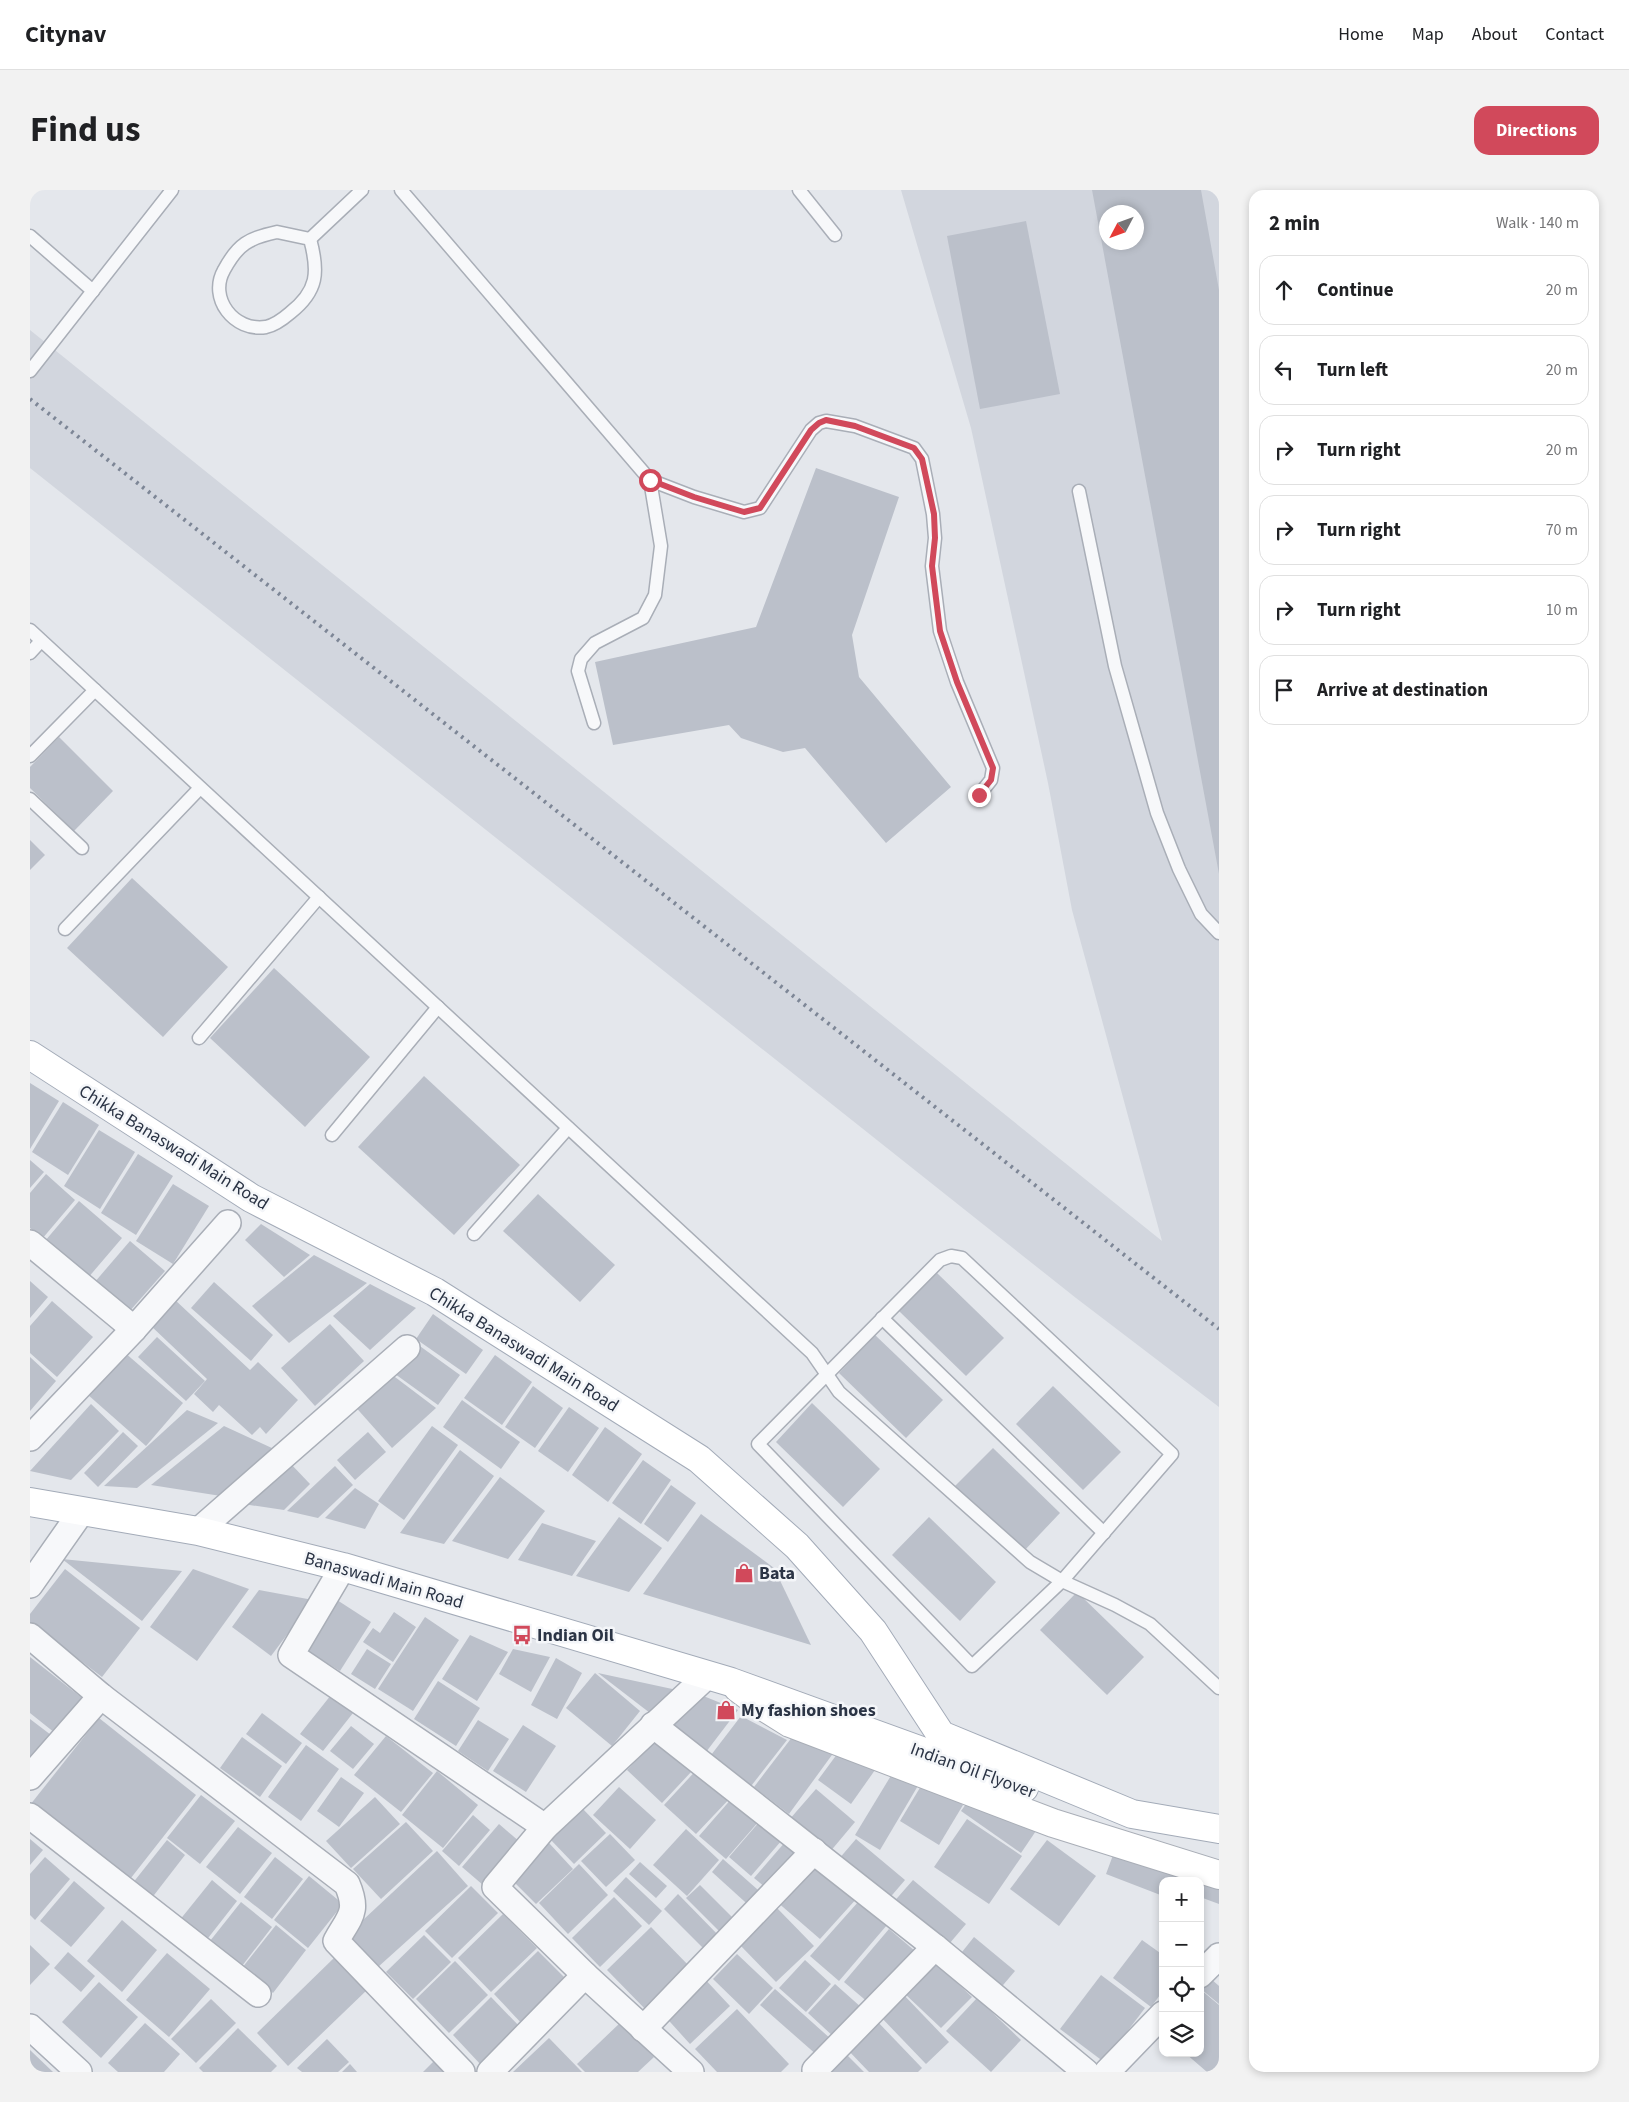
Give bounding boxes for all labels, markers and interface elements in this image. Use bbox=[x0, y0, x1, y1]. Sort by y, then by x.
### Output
text: Citynav bbox=[25, 17, 106, 52]
text: Home bbox=[1338, 22, 1384, 47]
text: Map bbox=[1412, 22, 1444, 47]
text: About bbox=[1472, 22, 1517, 47]
text: Contact bbox=[1545, 22, 1604, 47]
text: Find us bbox=[30, 105, 140, 155]
button: Directions bbox=[1474, 106, 1599, 155]
north arrow bbox=[1099, 205, 1144, 250]
text: 2 min bbox=[1269, 208, 1320, 238]
text: Walk · 140 m bbox=[1496, 212, 1579, 234]
icon: ahead bbox=[1270, 276, 1298, 304]
text: Continue bbox=[1317, 277, 1394, 304]
text: 20 m bbox=[1546, 279, 1578, 301]
icon: left bbox=[1270, 356, 1298, 384]
text: Turn left bbox=[1317, 357, 1388, 384]
text: 20 m bbox=[1546, 359, 1578, 381]
icon: right bbox=[1270, 436, 1298, 464]
text: Turn right bbox=[1317, 437, 1401, 464]
text: 20 m bbox=[1546, 439, 1578, 461]
route start bbox=[639, 469, 662, 492]
icon: right bbox=[1270, 516, 1298, 544]
text: Turn right bbox=[1317, 517, 1401, 544]
text: 70 m bbox=[1546, 519, 1578, 541]
icon: right bbox=[1270, 596, 1298, 624]
text: Turn right bbox=[1317, 597, 1401, 624]
text: 10 m bbox=[1546, 599, 1578, 621]
icon: arrive bbox=[1270, 676, 1298, 704]
text: Arrive at destination bbox=[1317, 677, 1488, 704]
route end bbox=[968, 784, 991, 807]
street label: Chikka Banaswadi Main Road bbox=[74, 1079, 273, 1216]
street label: Chikka Banaswadi Main Road bbox=[424, 1281, 623, 1418]
street label: Banaswadi Main Road bbox=[301, 1546, 466, 1615]
place label: Bata bbox=[759, 1561, 795, 1586]
shop icon: Bata bbox=[733, 1562, 755, 1584]
place label: Indian Oil bbox=[537, 1623, 614, 1648]
bus stop icon: Indian Oil bbox=[511, 1624, 533, 1646]
place label: My fashion shoes bbox=[741, 1698, 876, 1723]
shop icon: My fashion shoes bbox=[715, 1699, 737, 1721]
street label: Indian Oil Flyover bbox=[907, 1736, 1039, 1805]
map controls bbox=[1159, 1877, 1204, 2057]
button: + bbox=[1159, 1877, 1204, 1922]
button: − bbox=[1159, 1922, 1204, 1967]
button: locate bbox=[1159, 1967, 1204, 2012]
button: layers bbox=[1159, 2012, 1204, 2057]

